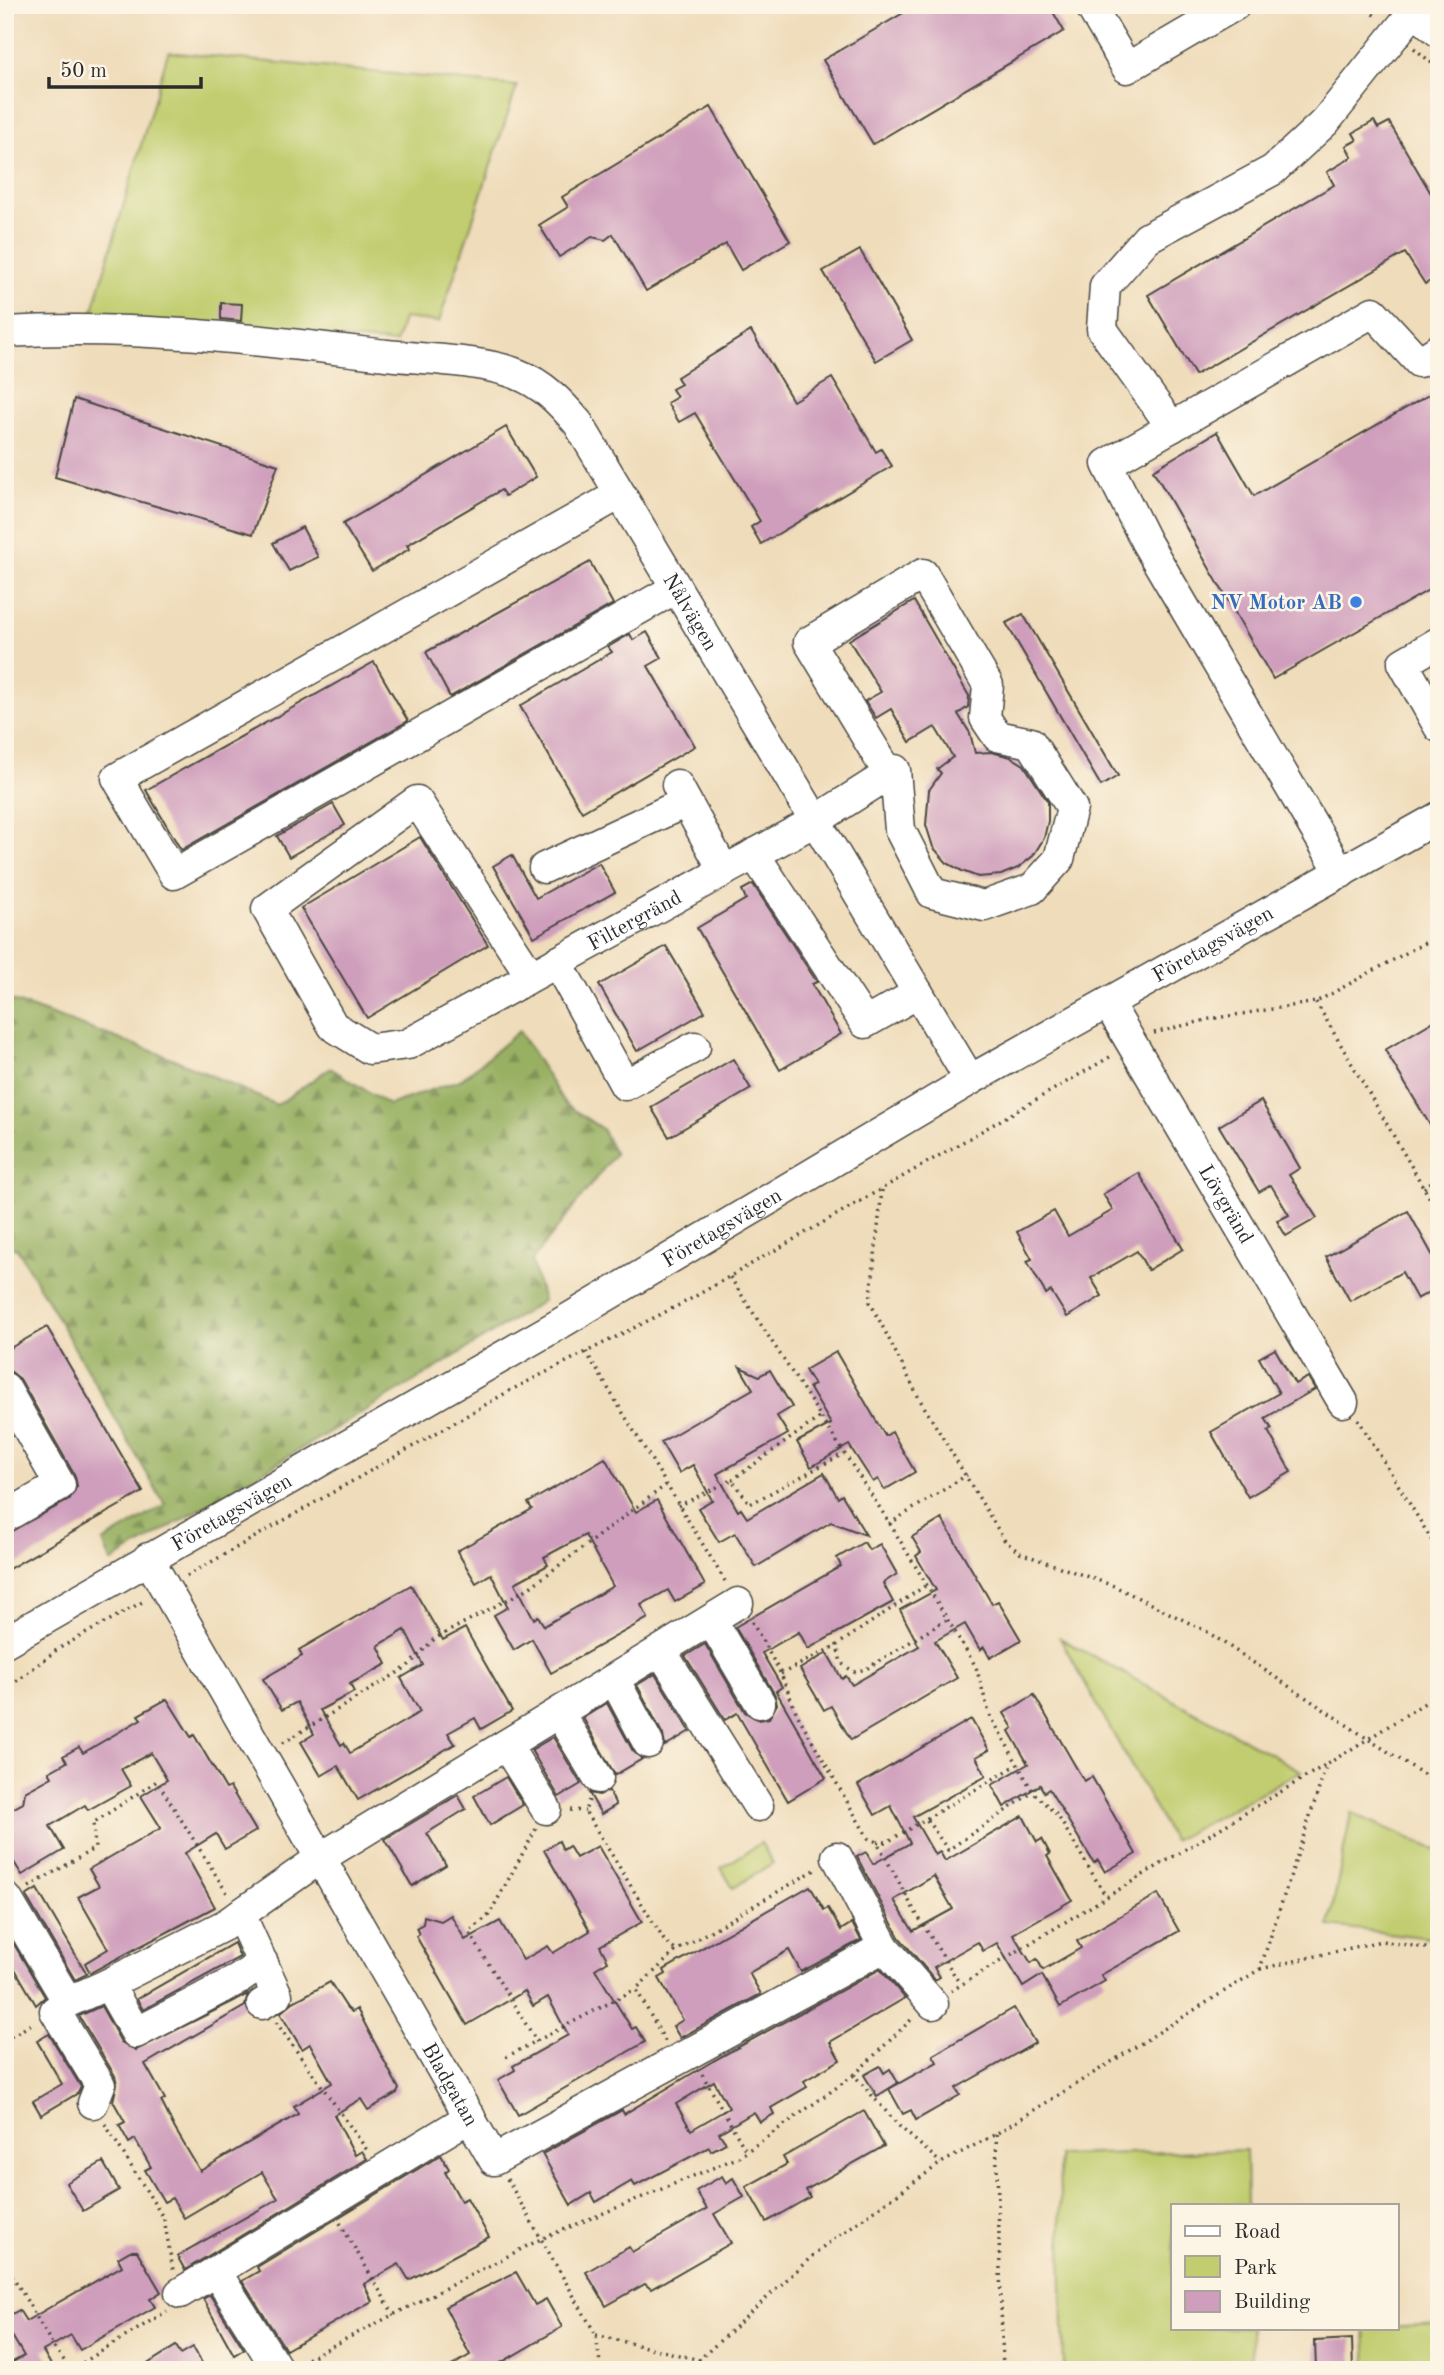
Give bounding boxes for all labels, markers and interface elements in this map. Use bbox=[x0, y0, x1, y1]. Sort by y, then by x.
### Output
scale bar bbox=[49, 46, 201, 90]
text: 50 m bbox=[60, 61, 107, 82]
street label: Nålvägen bbox=[658, 570, 720, 655]
place label: NV Motor AB bbox=[1211, 593, 1342, 614]
marker: NV Motor AB bbox=[1348, 594, 1364, 610]
street label: Filtergränd bbox=[584, 887, 686, 955]
street label: Företagsvägen bbox=[1149, 903, 1277, 987]
street label: Lövgränd bbox=[1194, 1162, 1256, 1248]
street label: Företagsvägen bbox=[659, 1185, 786, 1272]
street label: Företagsvägen bbox=[168, 1471, 296, 1556]
street label: Bladgatan bbox=[417, 2040, 481, 2130]
legend bbox=[1171, 2204, 1398, 2330]
text: Road bbox=[1234, 2222, 1281, 2243]
text: Park bbox=[1234, 2258, 1277, 2279]
text: Building bbox=[1234, 2292, 1311, 2313]

